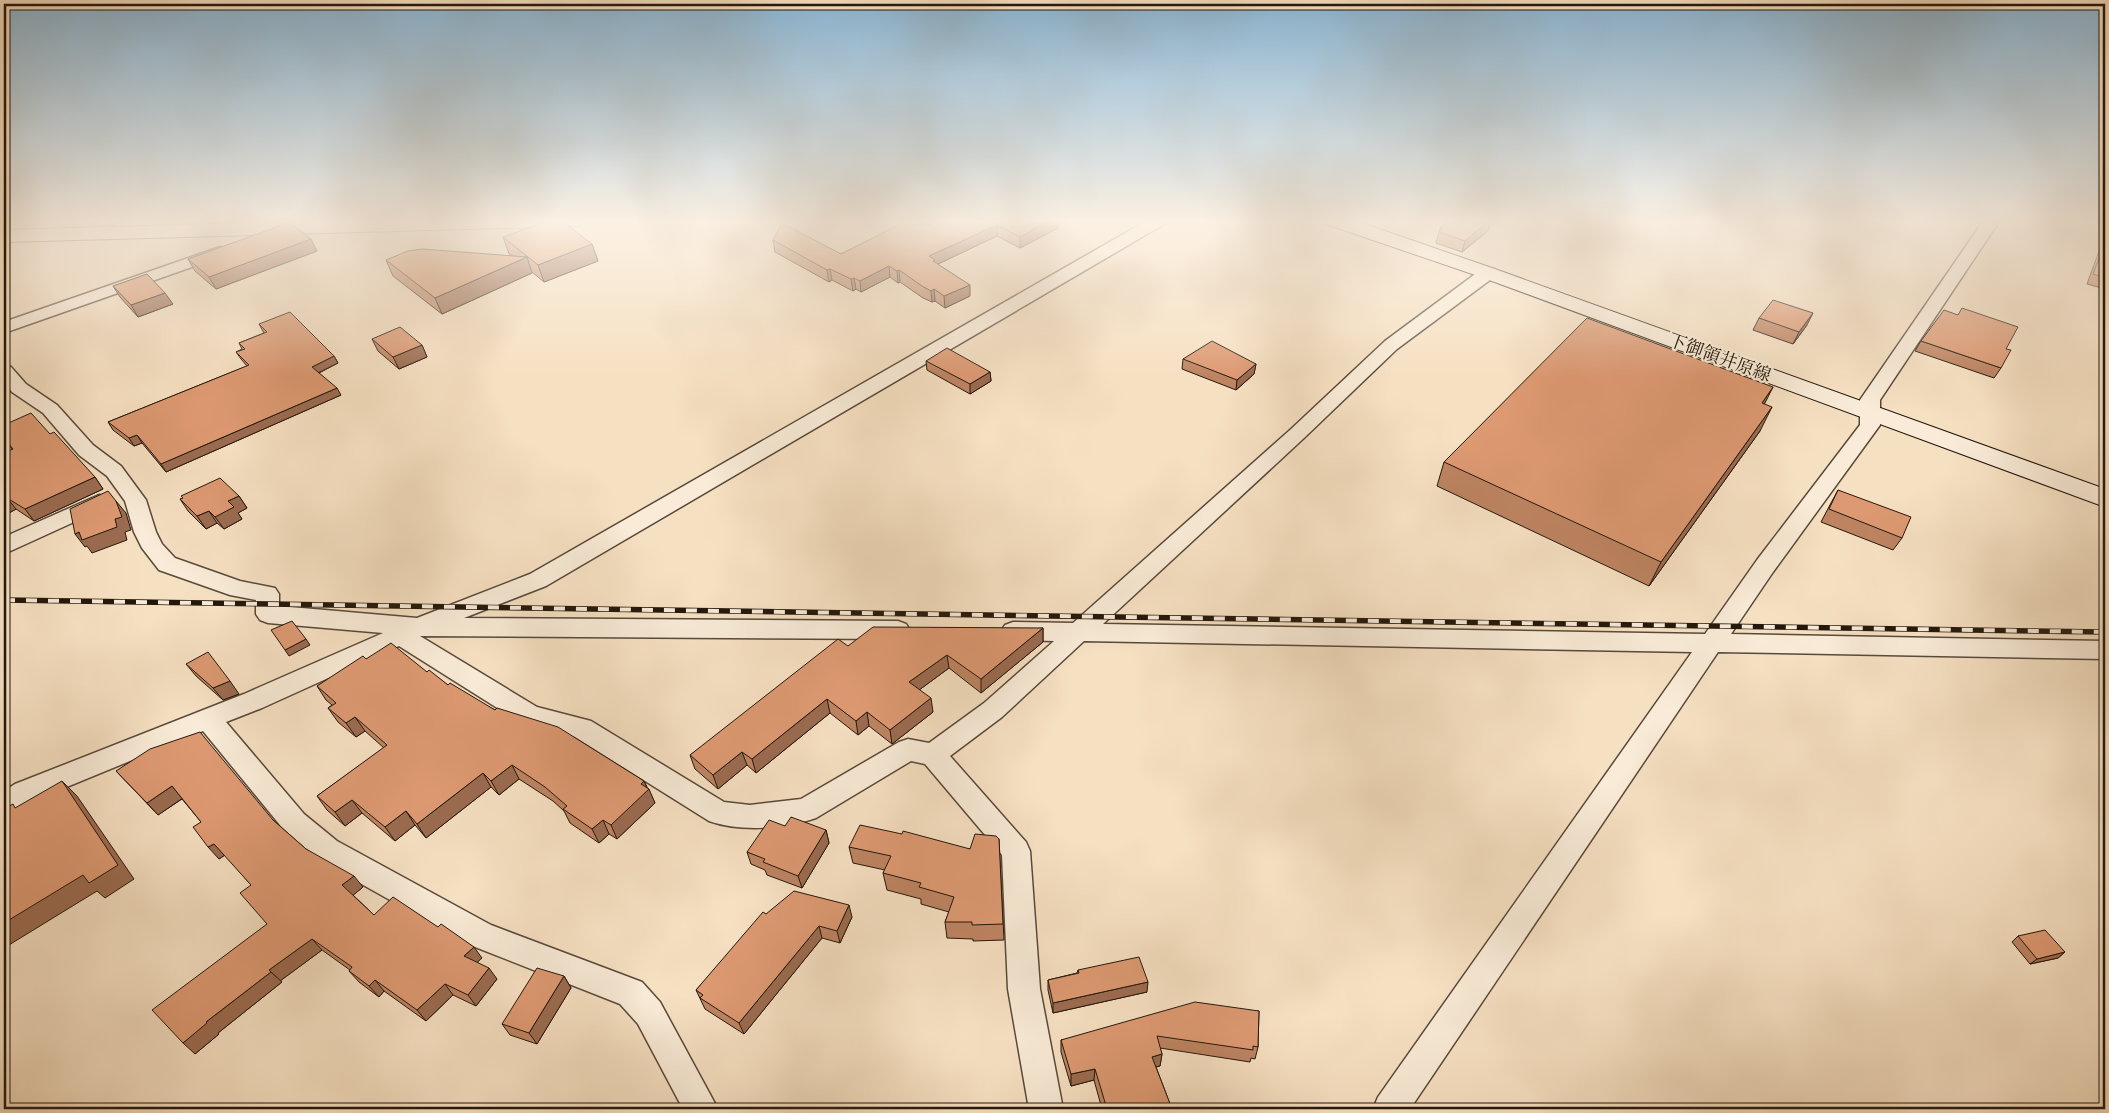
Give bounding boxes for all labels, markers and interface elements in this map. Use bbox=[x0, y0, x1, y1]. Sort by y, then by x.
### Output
street label: 下御領井原線 bbox=[1665, 328, 1775, 386]

